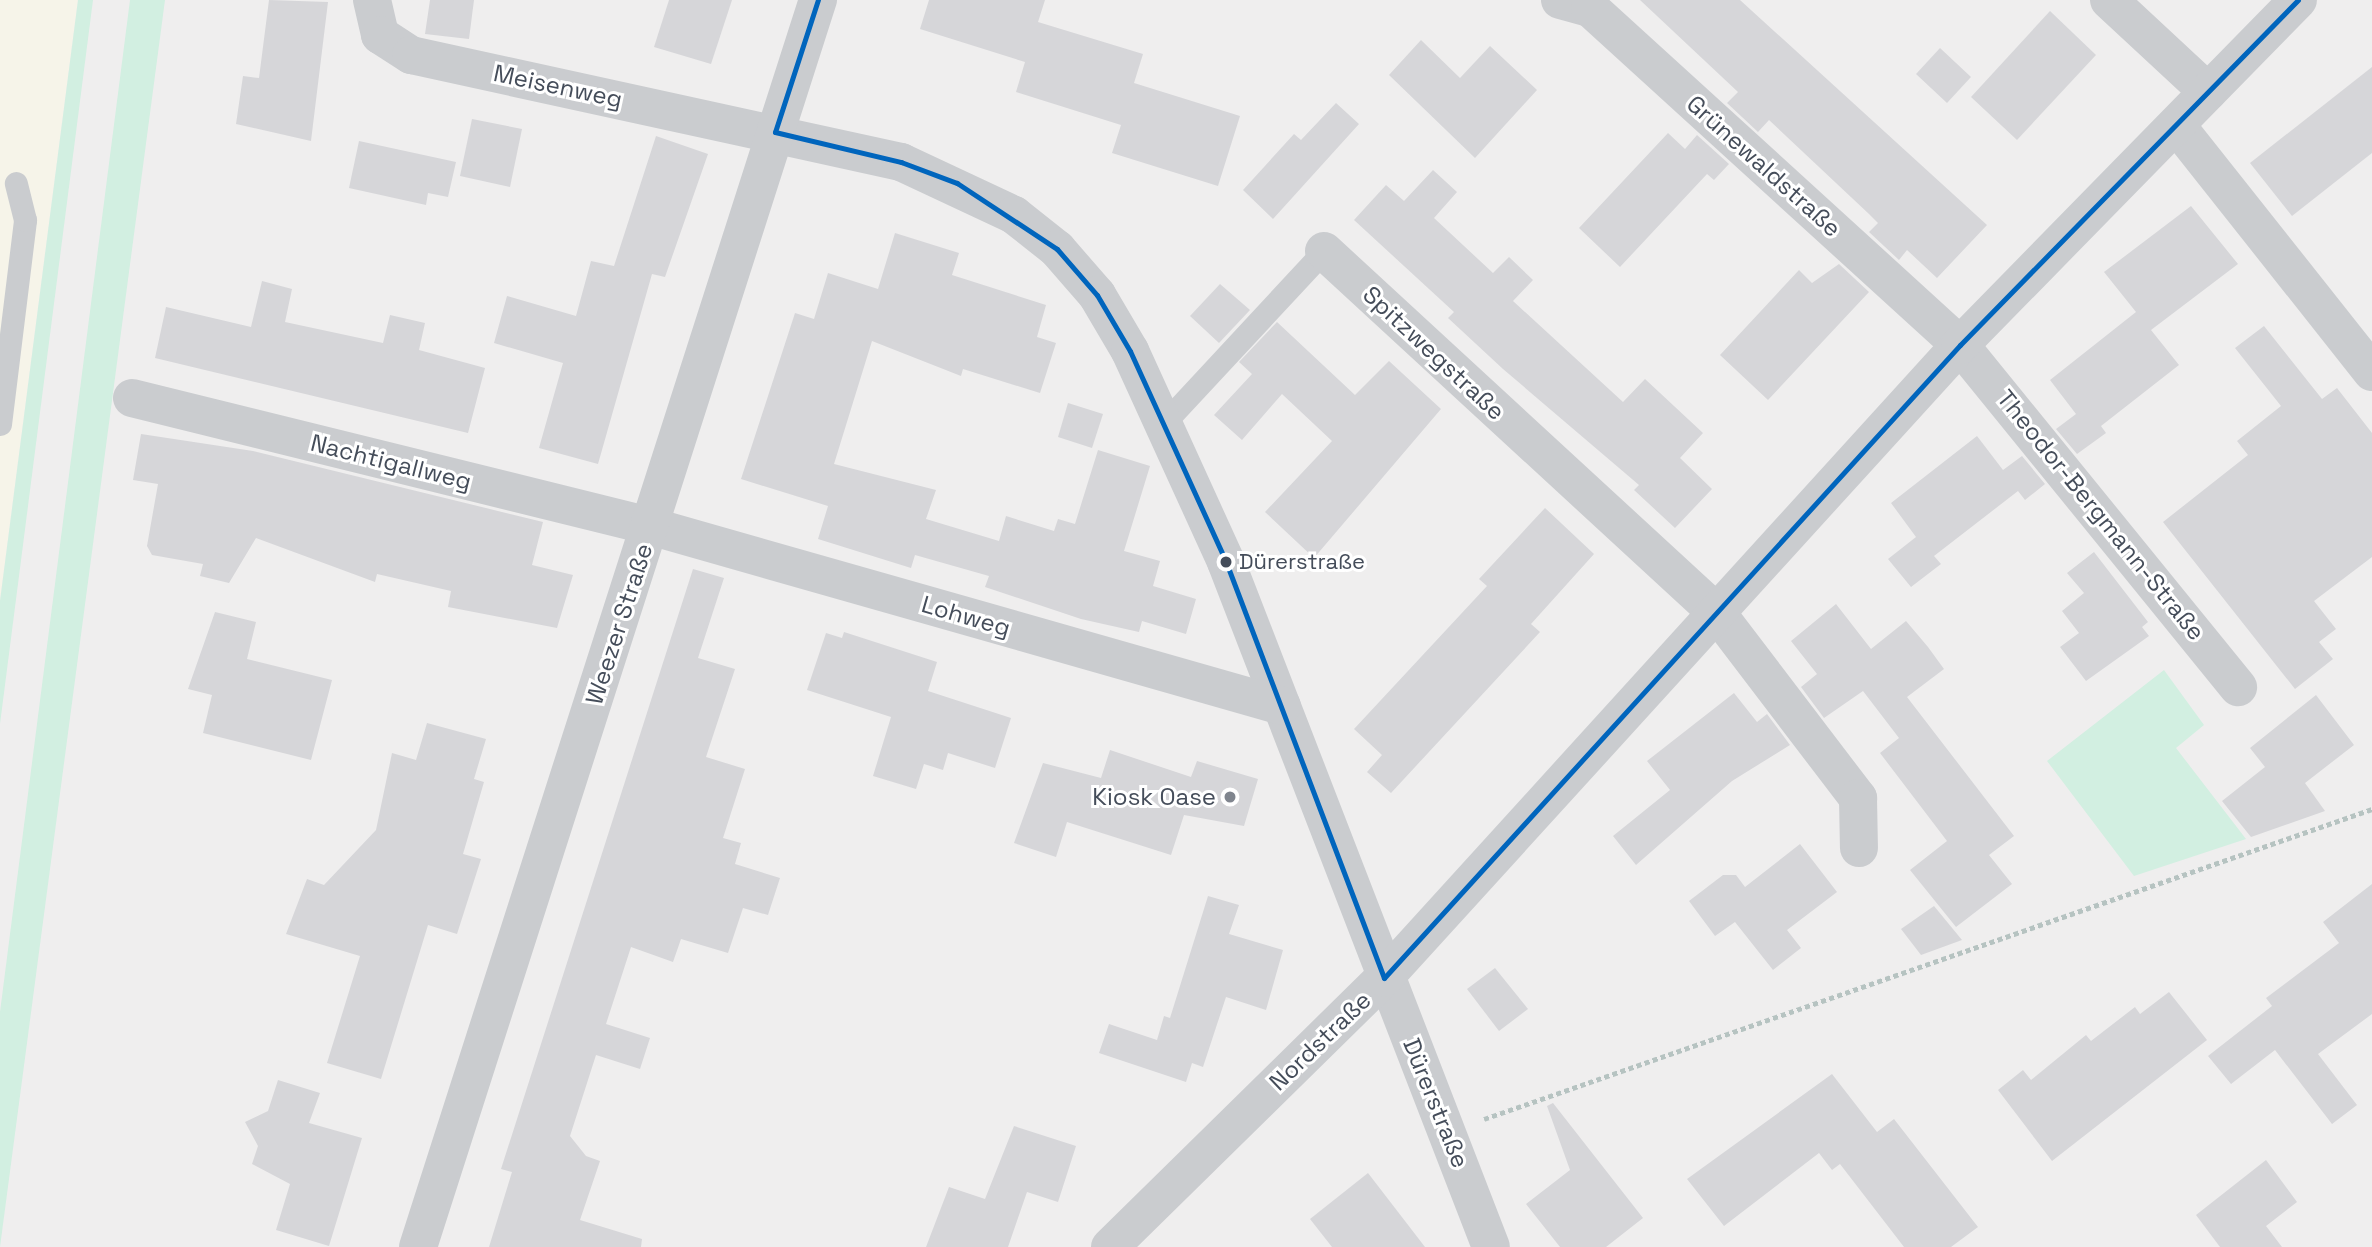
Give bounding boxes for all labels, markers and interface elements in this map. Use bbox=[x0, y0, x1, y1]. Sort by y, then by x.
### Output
street label: Meisenweg bbox=[491, 58, 625, 114]
street label: Grünewaldstraße bbox=[1681, 89, 1847, 243]
street label: Spitzwegstraße bbox=[1357, 280, 1511, 426]
street label: Theodor-Bergmann-Straße bbox=[1991, 384, 2211, 646]
street label: Nachtigallweg bbox=[308, 428, 474, 496]
street label: Weezer Straße bbox=[579, 540, 659, 708]
place label: Dürerstraße bbox=[1239, 549, 1365, 575]
marker: Dürerstraße bbox=[1219, 555, 1233, 569]
street label: Lohweg bbox=[918, 590, 1014, 642]
place label: Kiosk Oase bbox=[1092, 783, 1216, 811]
marker: Kiosk Oase bbox=[1222, 789, 1238, 805]
street label: Nordstraße bbox=[1263, 985, 1377, 1097]
street label: Dürerstraße bbox=[1397, 1034, 1475, 1172]

